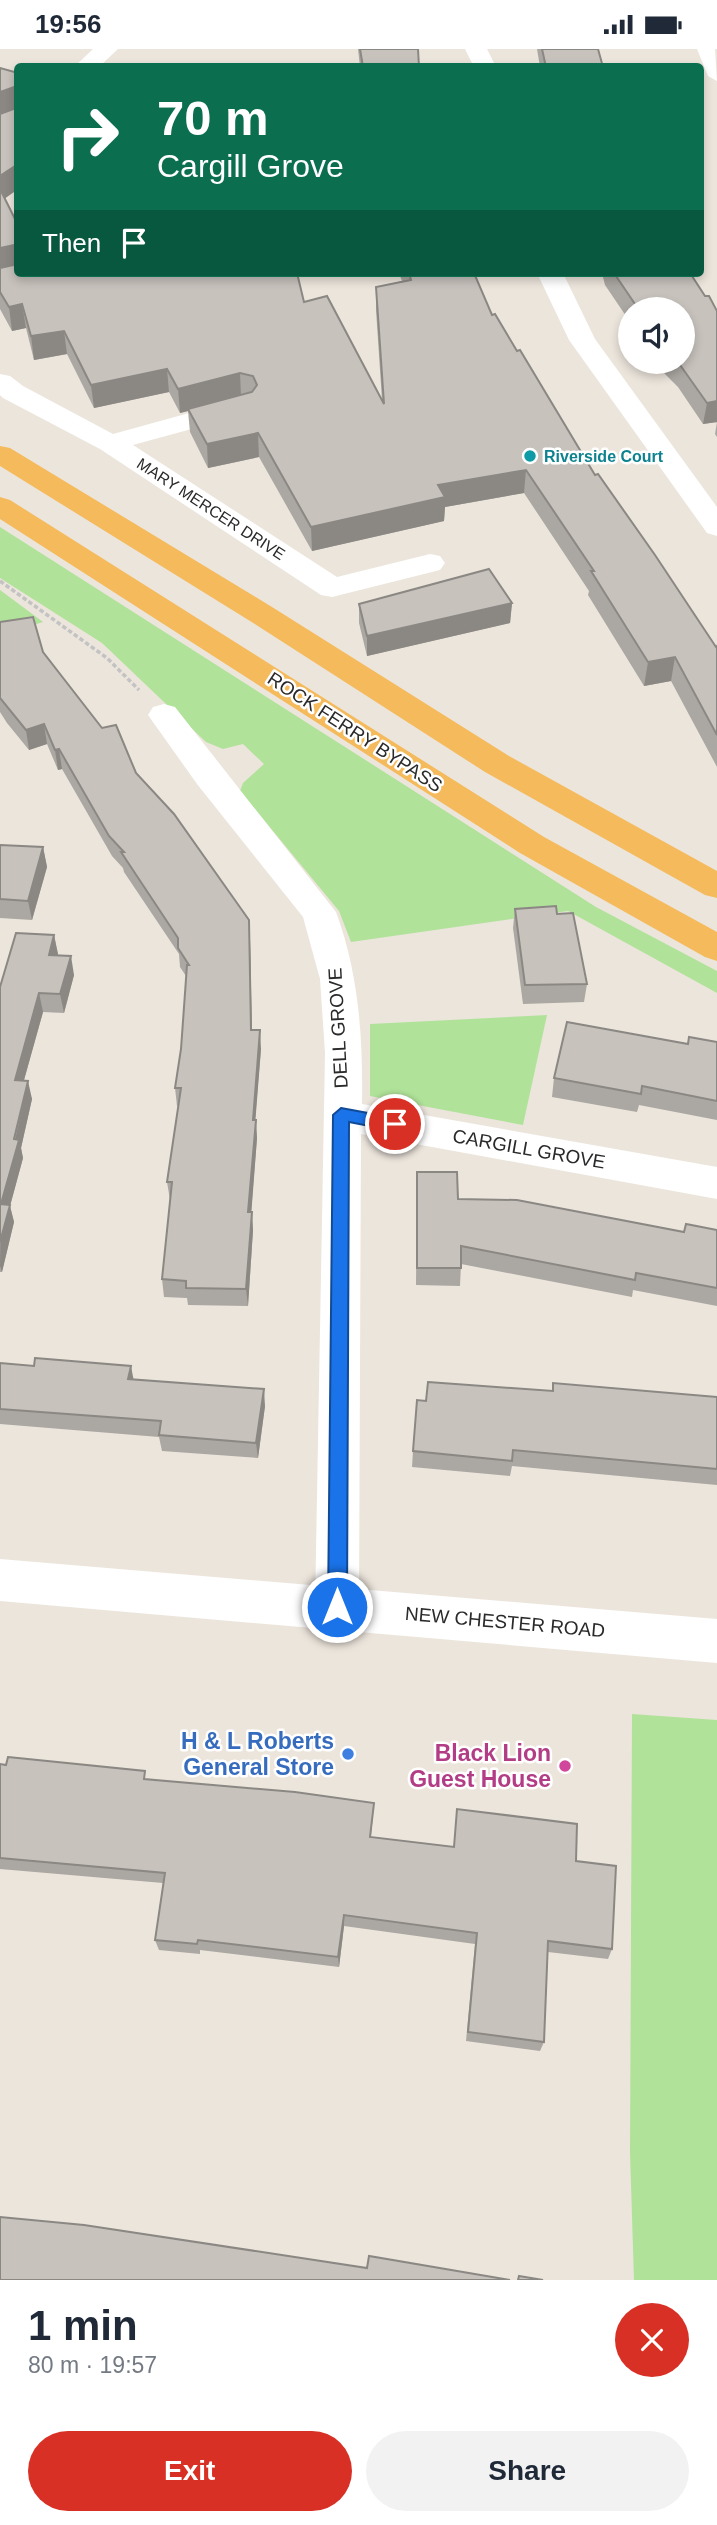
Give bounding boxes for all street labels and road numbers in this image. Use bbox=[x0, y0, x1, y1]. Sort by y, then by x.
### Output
street label: MARY MERCER DRIVE bbox=[134, 455, 288, 563]
street label: ROCK FERRY BYPASS bbox=[264, 668, 446, 796]
street label: DELL GROVE bbox=[324, 967, 352, 1089]
street label: CARGILL GROVE bbox=[451, 1125, 607, 1173]
street label: NEW CHESTER ROAD bbox=[404, 1603, 606, 1641]

